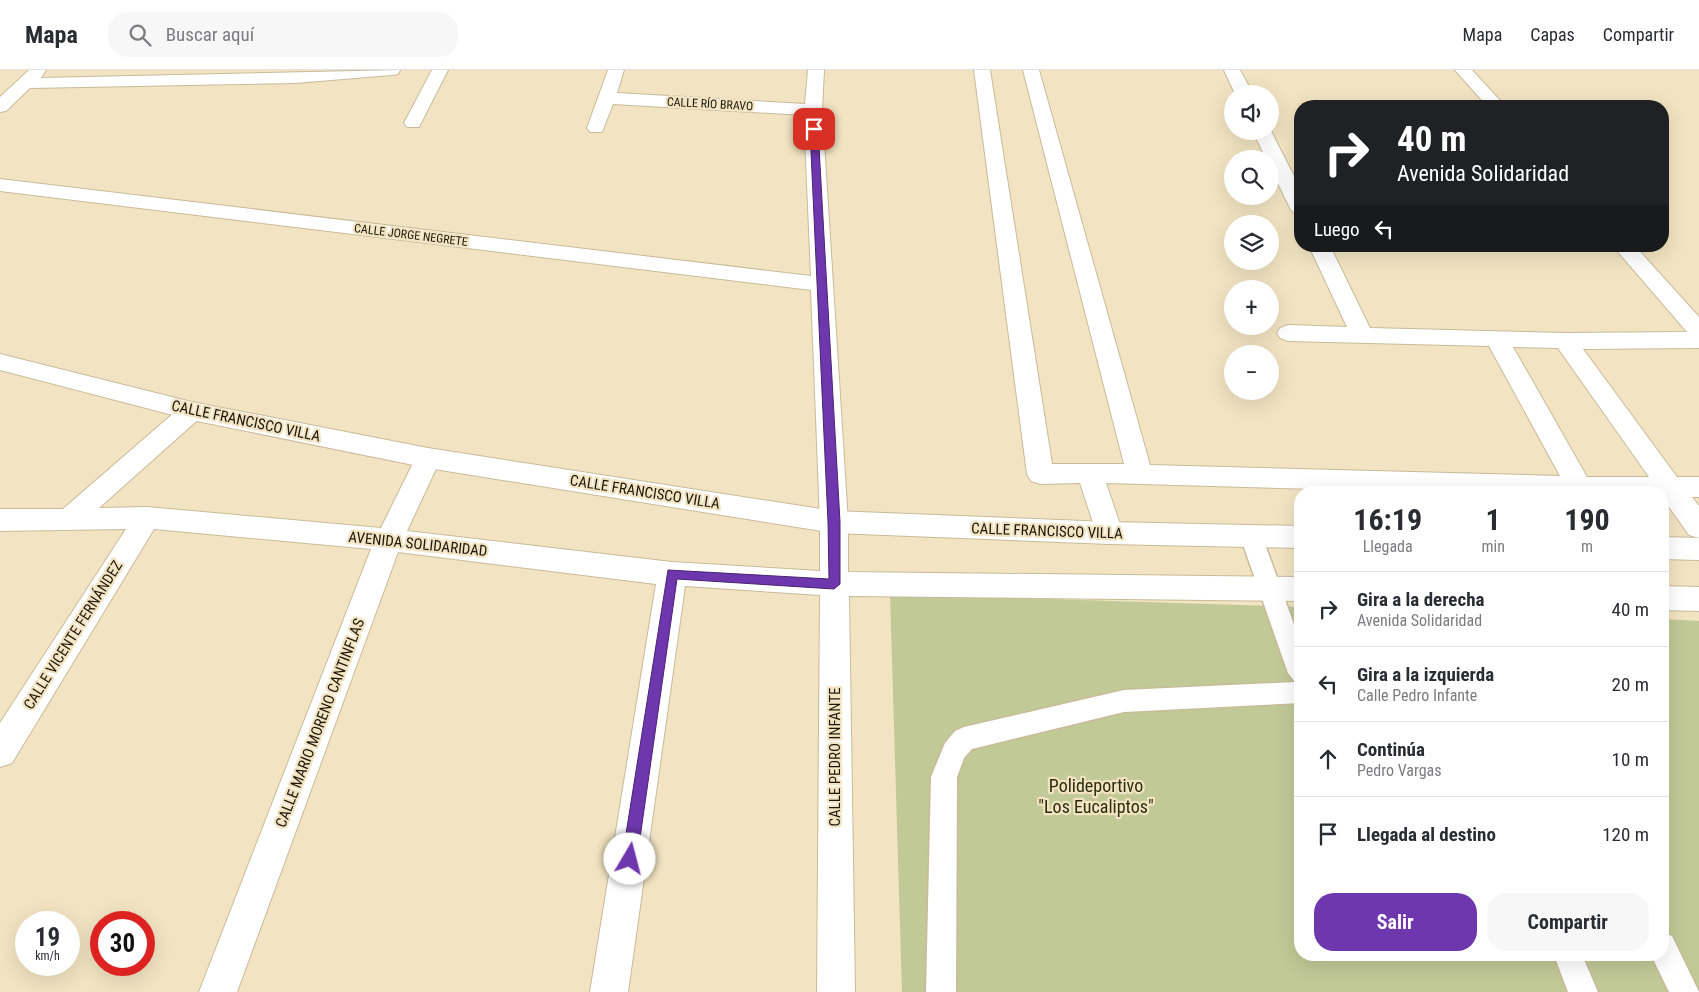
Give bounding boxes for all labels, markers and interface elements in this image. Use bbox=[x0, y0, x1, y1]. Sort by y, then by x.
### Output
search box bbox=[108, 12, 458, 57]
text: Mapa bbox=[25, 21, 78, 49]
icon: search bbox=[126, 21, 154, 49]
text: Buscar aquí bbox=[166, 23, 254, 46]
text: Mapa bbox=[1463, 24, 1502, 45]
text: Capas bbox=[1530, 24, 1575, 45]
text: Compartir bbox=[1603, 24, 1674, 45]
map controls bbox=[1224, 85, 1279, 400]
button: sound bbox=[1224, 85, 1279, 140]
street label: CALLE RÍO BRAVO bbox=[666, 94, 754, 113]
pin bbox=[793, 108, 835, 150]
icon: arrive bbox=[800, 115, 828, 143]
text: 40 m bbox=[1397, 119, 1466, 160]
icon: right bbox=[1314, 120, 1379, 185]
button: search bbox=[1224, 150, 1279, 205]
text: Avenida Solidaridad bbox=[1397, 161, 1569, 186]
button: layers bbox=[1224, 215, 1279, 270]
icon: left bbox=[1370, 215, 1398, 243]
text: Luego bbox=[1314, 218, 1360, 241]
street label: CALLE JORGE NEGRETE bbox=[353, 221, 469, 249]
button: + bbox=[1224, 280, 1279, 335]
button: − bbox=[1224, 345, 1279, 400]
street label: CALLE FRANCISCO VILLA bbox=[170, 396, 322, 446]
street label: CALLE FRANCISCO VILLA bbox=[569, 471, 722, 513]
text: 16:19 bbox=[1353, 502, 1422, 537]
text: 1 bbox=[1486, 502, 1501, 537]
text: 190 bbox=[1564, 502, 1610, 537]
street label: CALLE FRANCISCO VILLA bbox=[971, 519, 1123, 543]
street label: AVENIDA SOLIDARIDAD bbox=[348, 528, 488, 560]
text: Llegada bbox=[1363, 537, 1413, 556]
text: min bbox=[1481, 537, 1505, 556]
text: m bbox=[1581, 537, 1593, 556]
street label: CALLE VICENTE FERNÁNDEZ bbox=[20, 557, 126, 713]
text: Gira a la derecha bbox=[1357, 588, 1484, 611]
icon: right bbox=[1314, 595, 1342, 623]
text: 40 m bbox=[1612, 598, 1649, 621]
text: Avenida Solidaridad bbox=[1357, 611, 1482, 630]
street label: CALLE MARIO MORENO CANTINFLAS bbox=[272, 616, 368, 830]
text: Gira a la izquierda bbox=[1357, 663, 1494, 686]
icon: left bbox=[1314, 670, 1342, 698]
text: 20 m bbox=[1612, 673, 1649, 696]
text: Calle Pedro Infante bbox=[1357, 686, 1477, 705]
street label: CALLE PEDRO INFANTE bbox=[826, 687, 844, 827]
text: Continúa bbox=[1357, 738, 1425, 761]
icon: ahead bbox=[1314, 745, 1342, 773]
text: 10 m bbox=[1612, 748, 1649, 771]
text: Pedro Vargas bbox=[1357, 761, 1441, 780]
park label: Polideportivo "Los Eucaliptos" bbox=[1038, 775, 1154, 817]
icon: arrive bbox=[1314, 820, 1342, 848]
text: Llegada al destino bbox=[1357, 823, 1496, 846]
text: 120 m bbox=[1602, 823, 1649, 846]
position arrow bbox=[603, 832, 655, 884]
button: Salir bbox=[1314, 893, 1477, 951]
button: Compartir bbox=[1487, 893, 1649, 951]
speed limit sign: 30 bbox=[90, 911, 155, 976]
text: 19 bbox=[35, 923, 60, 952]
text: km/h bbox=[35, 949, 60, 963]

